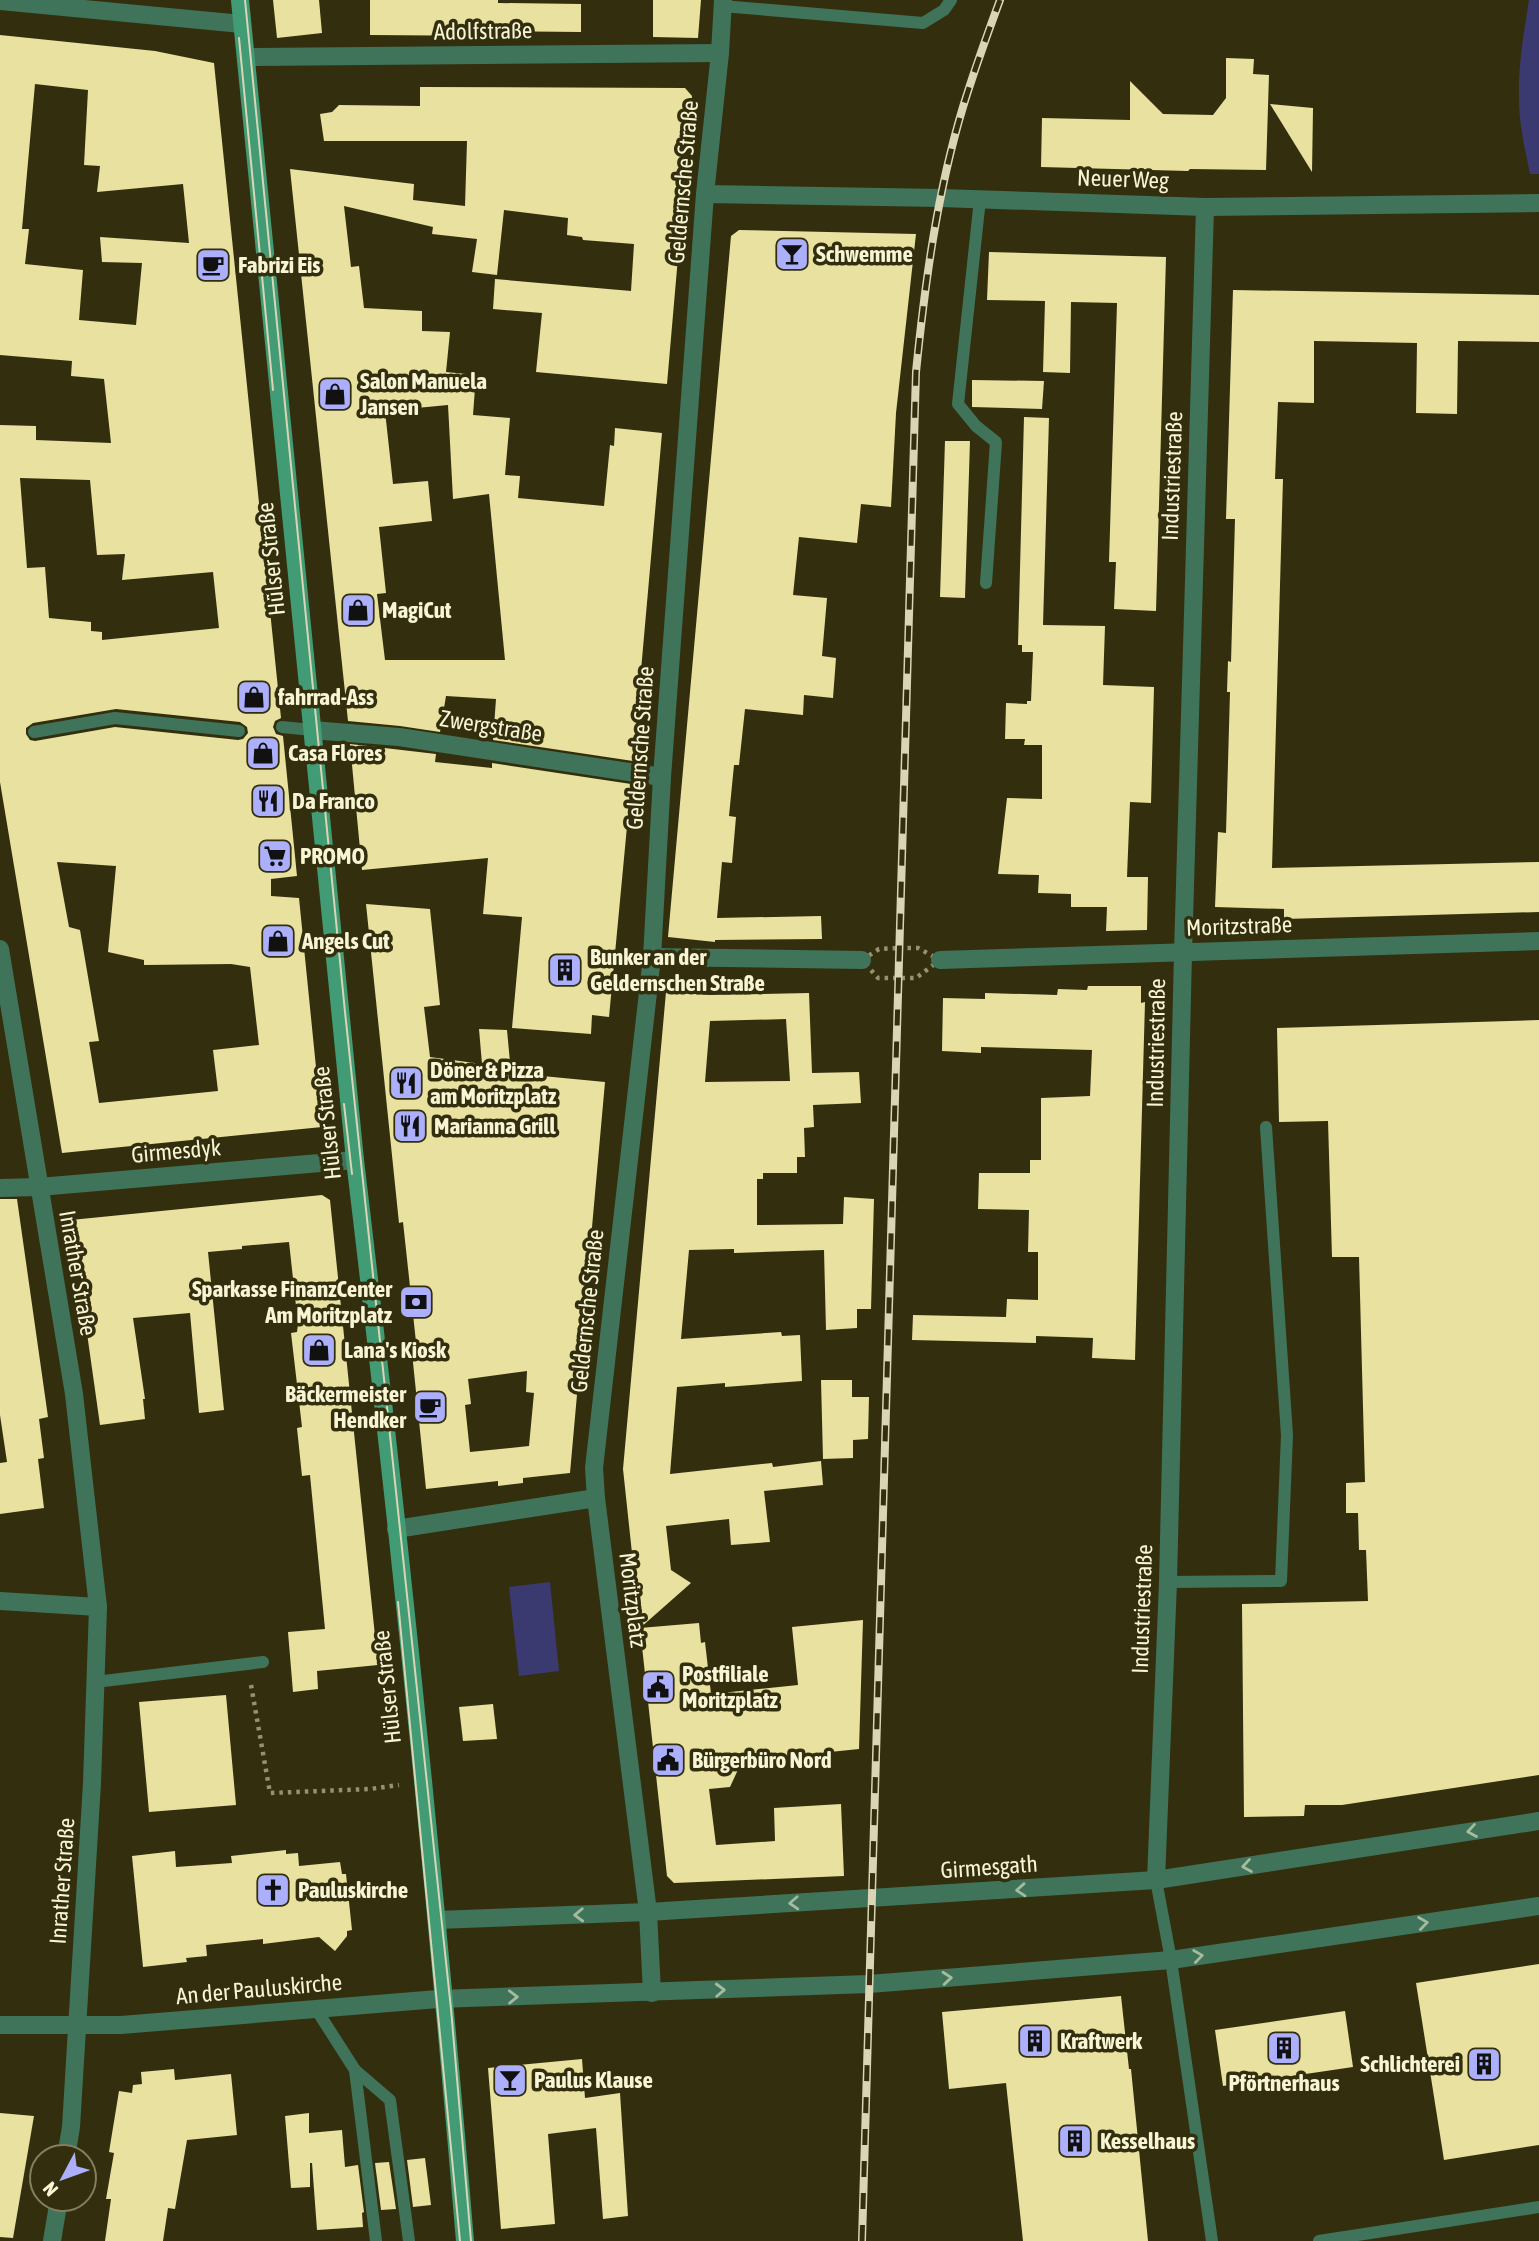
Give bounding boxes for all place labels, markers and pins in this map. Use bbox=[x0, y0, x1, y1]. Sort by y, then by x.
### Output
bar icon: Schwemme bbox=[773, 235, 811, 273]
place label: Schwemme bbox=[816, 241, 913, 267]
cafe icon: Fabrizi Eis bbox=[194, 246, 232, 284]
place label: Fabrizi Eis bbox=[238, 252, 320, 278]
place label: Salon Manuela Jansen bbox=[359, 368, 487, 420]
shop icon: Salon Manuela Jansen bbox=[316, 375, 354, 413]
shop icon: MagiCut bbox=[339, 591, 377, 629]
place label: MagiCut bbox=[382, 597, 452, 623]
shop icon: fahrrad-Ass bbox=[235, 678, 273, 716]
place label: fahrrad-Ass bbox=[277, 684, 374, 710]
shop icon: Casa Flores bbox=[244, 734, 282, 772]
place label: Casa Flores bbox=[288, 740, 382, 766]
restaurant icon: Da Franco bbox=[249, 782, 287, 820]
place label: Da Franco bbox=[292, 788, 375, 814]
supermarket icon: PROMO bbox=[256, 837, 294, 875]
place label: PROMO bbox=[300, 843, 365, 869]
shop icon: Angels Cut bbox=[259, 922, 297, 960]
place label: Angels Cut bbox=[301, 928, 390, 954]
place label: Bunker an der Geldernschen Straße bbox=[590, 944, 765, 996]
building icon: Bunker an der Geldernschen Straße bbox=[546, 951, 584, 989]
place label: Döner & Pizza am Moritzplatz bbox=[430, 1057, 557, 1109]
restaurant icon: Döner & Pizza am Moritzplatz bbox=[387, 1064, 425, 1102]
restaurant icon: Marianna Grill bbox=[391, 1107, 429, 1145]
place label: Marianna Grill bbox=[434, 1113, 556, 1139]
place label: Sparkasse FinanzCenter Am Moritzplatz bbox=[192, 1276, 393, 1328]
bank icon: Sparkasse FinanzCenter Am Moritzplatz bbox=[397, 1283, 435, 1321]
shop icon: Lana's Kiosk bbox=[300, 1331, 338, 1369]
place label: Lana's Kiosk bbox=[344, 1337, 447, 1363]
place label: Bäckermeister Hendker bbox=[285, 1381, 407, 1433]
cafe icon: Bäckermeister Hendker bbox=[411, 1388, 449, 1426]
place label: Postfiliale Moritzplatz bbox=[682, 1661, 779, 1713]
public building icon: Postfiliale Moritzplatz bbox=[639, 1668, 677, 1706]
public building icon: Bürgerbüro Nord bbox=[649, 1741, 687, 1779]
place label: Bürgerbüro Nord bbox=[692, 1747, 832, 1773]
church icon: Pauluskirche bbox=[254, 1871, 292, 1909]
place label: Pauluskirche bbox=[298, 1877, 408, 1903]
building icon: Kraftwerk bbox=[1016, 2022, 1054, 2060]
place label: Kraftwerk bbox=[1060, 2028, 1143, 2054]
building icon: Pförtnerhaus bbox=[1265, 2029, 1303, 2067]
building icon: Schlichterei bbox=[1465, 2045, 1503, 2083]
place label: Schlichterei bbox=[1360, 2051, 1460, 2077]
bar icon: Paulus Klause bbox=[491, 2061, 529, 2099]
place label: Paulus Klause bbox=[534, 2067, 653, 2093]
place label: Pförtnerhaus bbox=[1228, 2070, 1340, 2096]
building icon: Kesselhaus bbox=[1056, 2122, 1094, 2160]
place label: Kesselhaus bbox=[1100, 2128, 1195, 2154]

